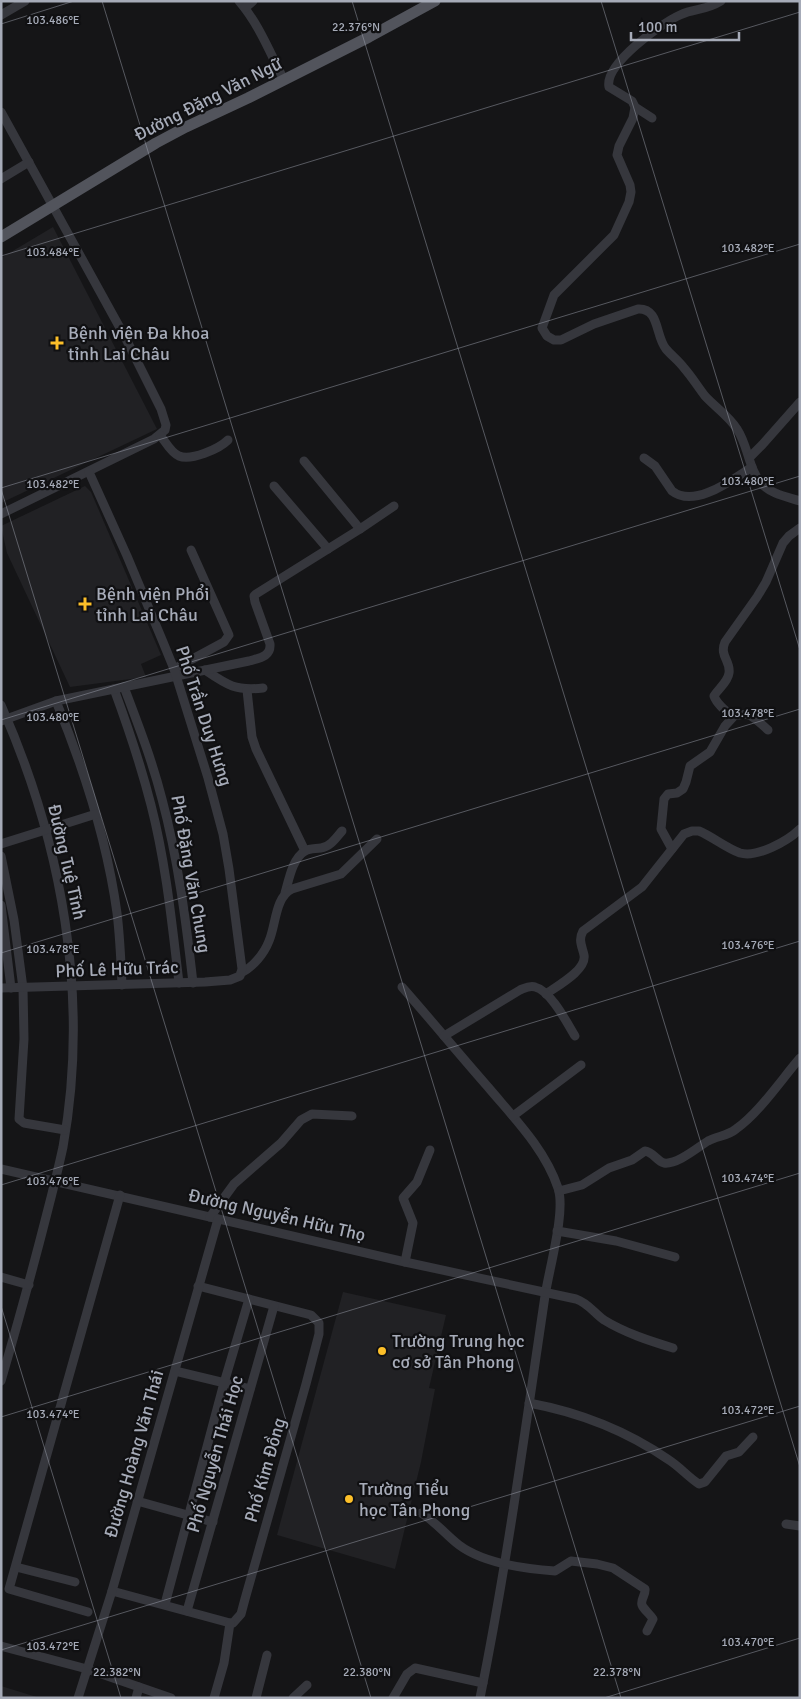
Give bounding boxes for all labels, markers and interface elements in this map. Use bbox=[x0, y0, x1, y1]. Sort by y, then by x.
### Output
scale bar bbox=[631, 10, 738, 42]
text: 103.486°E bbox=[26, 13, 80, 28]
text: 100 m bbox=[638, 18, 678, 36]
text: 22.376°N bbox=[332, 20, 380, 35]
street label: Đường Đặng Văn Ngữ bbox=[130, 52, 286, 146]
text: 103.482°E bbox=[721, 241, 775, 256]
text: 103.484°E bbox=[26, 245, 80, 260]
place label: Bệnh viện Đa khoa tỉnh Lai Châu bbox=[68, 322, 209, 365]
marker: Bệnh viện Đa khoa tỉnh Lai Châu bbox=[50, 336, 64, 350]
text: 103.480°E bbox=[721, 474, 775, 489]
text: 103.482°E bbox=[26, 477, 80, 492]
place label: Bệnh viện Phổi tỉnh Lai Châu bbox=[96, 583, 209, 626]
marker: Bệnh viện Phổi tỉnh Lai Châu bbox=[78, 597, 92, 611]
street label: Phố Trần Duy Hưng bbox=[171, 643, 237, 789]
text: 103.478°E bbox=[721, 706, 775, 721]
text: 103.480°E bbox=[26, 710, 80, 725]
street label: Phố Đặng Văn Chung bbox=[166, 793, 216, 955]
street label: Đường Tuệ Tĩnh bbox=[43, 802, 91, 922]
text: 103.476°E bbox=[721, 938, 775, 953]
text: 103.478°E bbox=[26, 942, 80, 957]
street label: Phố Lê Hữu Trác bbox=[55, 956, 179, 982]
text: 103.474°E bbox=[721, 1171, 775, 1186]
text: 103.476°E bbox=[26, 1174, 80, 1189]
street label: Đường Nguyễn Hữu Thọ bbox=[186, 1184, 368, 1246]
place label: Trường Trung học cơ sở Tân Phong bbox=[392, 1330, 525, 1373]
marker: Trường Trung học cơ sở Tân Phong bbox=[376, 1345, 388, 1357]
street label: Đường Hoàng Văn Thái bbox=[99, 1367, 169, 1541]
street label: Phố Nguyễn Thái Học bbox=[182, 1373, 248, 1535]
text: 103.472°E bbox=[721, 1403, 775, 1418]
text: 103.474°E bbox=[26, 1407, 80, 1422]
street label: Phố Kim Đồng bbox=[240, 1415, 290, 1525]
place label: Trường Tiểu học Tân Phong bbox=[359, 1478, 470, 1521]
marker: Trường Tiểu học Tân Phong bbox=[343, 1493, 355, 1505]
text: 103.470°E bbox=[721, 1635, 775, 1650]
text: 103.472°E bbox=[26, 1639, 80, 1654]
text: 22.382°N bbox=[93, 1665, 141, 1680]
text: 22.380°N bbox=[343, 1665, 391, 1680]
text: 22.378°N bbox=[593, 1665, 641, 1680]

